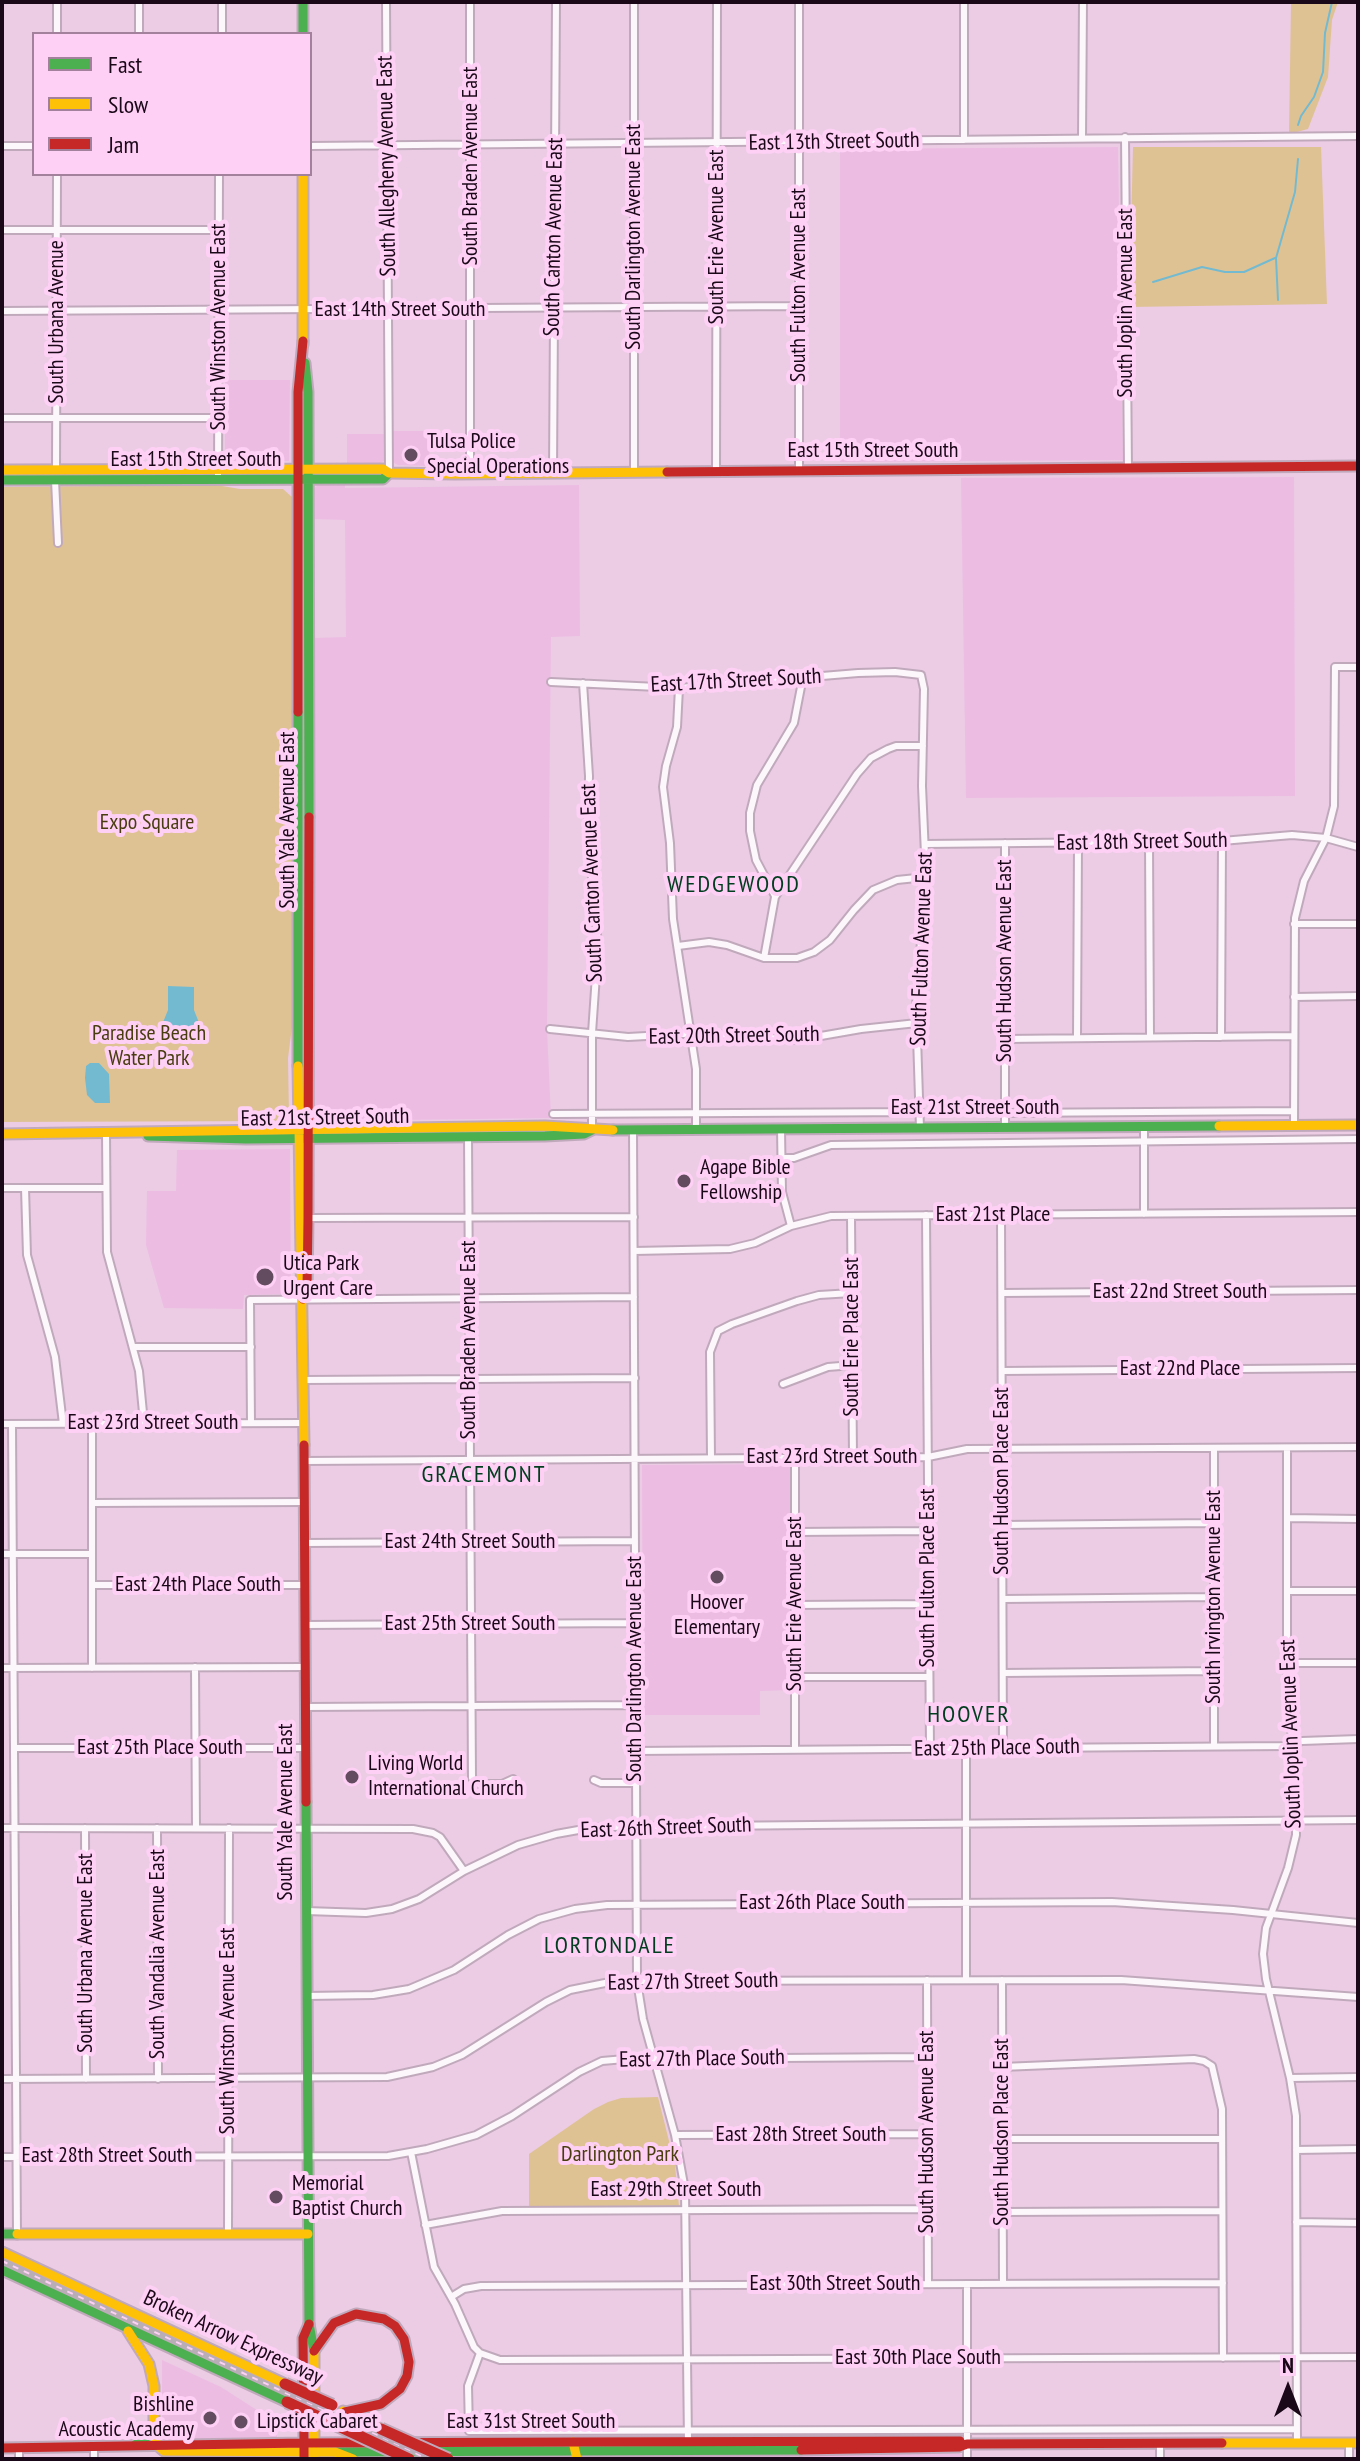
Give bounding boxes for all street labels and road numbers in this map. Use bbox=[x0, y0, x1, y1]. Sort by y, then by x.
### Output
street label: South Allegheny Avenue East bbox=[372, 55, 402, 277]
street label: South Braden Avenue East bbox=[458, 66, 484, 266]
street label: South Darlington Avenue East bbox=[621, 124, 647, 350]
street label: East 13th Street South bbox=[748, 127, 920, 157]
street label: South Canton Avenue East bbox=[539, 137, 569, 337]
street label: South Erie Avenue East bbox=[704, 150, 730, 324]
street label: South Fulton Avenue East bbox=[786, 188, 812, 382]
street label: South Joplin Avenue East bbox=[1113, 208, 1139, 398]
street label: South Winston Avenue East bbox=[206, 223, 232, 431]
street label: South Urbana Avenue bbox=[44, 240, 70, 404]
street label: East 14th Street South bbox=[315, 297, 485, 323]
street label: East 15th Street South bbox=[788, 438, 958, 464]
street label: East 15th Street South bbox=[111, 447, 281, 473]
street label: East 17th Street South bbox=[650, 663, 822, 699]
street label: South Yale Avenue East bbox=[275, 731, 301, 909]
street label: South Canton Avenue East bbox=[575, 783, 609, 983]
street label: East 18th Street South bbox=[1056, 827, 1228, 857]
street label: South Fulton Avenue East bbox=[905, 851, 939, 1047]
street label: South Hudson Avenue East bbox=[992, 859, 1018, 1063]
street label: East 20th Street South bbox=[648, 1021, 820, 1051]
street label: East 21st Street South bbox=[891, 1095, 1059, 1121]
street label: East 21st Street South bbox=[240, 1103, 410, 1133]
street label: East 21st Place bbox=[936, 1202, 1050, 1228]
street label: South Braden Avenue East bbox=[456, 1240, 482, 1440]
street label: South Erie Place East bbox=[839, 1257, 865, 1417]
street label: East 22nd Street South bbox=[1093, 1279, 1267, 1305]
street label: East 22nd Place bbox=[1120, 1356, 1240, 1382]
street label: South Hudson Place East bbox=[989, 1387, 1015, 1575]
street label: East 23rd Street South bbox=[68, 1410, 238, 1436]
street label: East 23rd Street South bbox=[747, 1444, 917, 1470]
street label: South Fulton Place East bbox=[915, 1488, 941, 1668]
street label: South Irvington Avenue East bbox=[1201, 1490, 1227, 1704]
street label: South Erie Avenue East bbox=[782, 1517, 808, 1691]
street label: East 24th Street South bbox=[385, 1529, 555, 1555]
street label: South Darlington Avenue East bbox=[622, 1556, 648, 1782]
street label: East 24th Place South bbox=[115, 1572, 281, 1598]
street label: East 25th Street South bbox=[385, 1611, 555, 1637]
street label: South Joplin Avenue East bbox=[1275, 1639, 1307, 1829]
street label: South Yale Avenue East bbox=[273, 1723, 299, 1901]
street label: East 25th Place South bbox=[914, 1733, 1080, 1763]
street label: East 25th Place South bbox=[77, 1735, 243, 1761]
street label: East 26th Street South bbox=[580, 1812, 752, 1844]
street label: South Vandalia Avenue East bbox=[145, 1849, 171, 2059]
street label: South Urbana Avenue East bbox=[73, 1853, 99, 2053]
street label: East 26th Place South bbox=[739, 1890, 905, 1916]
street label: South Winston Avenue East bbox=[215, 1927, 241, 2135]
street label: East 27th Street South bbox=[607, 1967, 779, 1997]
street label: South Hudson Avenue East bbox=[914, 2030, 940, 2234]
street label: South Hudson Place East bbox=[989, 2038, 1015, 2226]
street label: East 27th Place South bbox=[619, 2044, 785, 2074]
street label: East 28th Street South bbox=[716, 2122, 886, 2148]
street label: East 28th Street South bbox=[22, 2143, 192, 2169]
street label: East 29th Street South bbox=[591, 2177, 761, 2203]
street label: East 30th Street South bbox=[750, 2271, 920, 2297]
street label: Broken Arrow Expressway bbox=[139, 2285, 327, 2391]
street label: East 30th Place South bbox=[835, 2345, 1001, 2371]
street label: East 31st Street South bbox=[447, 2409, 615, 2435]

